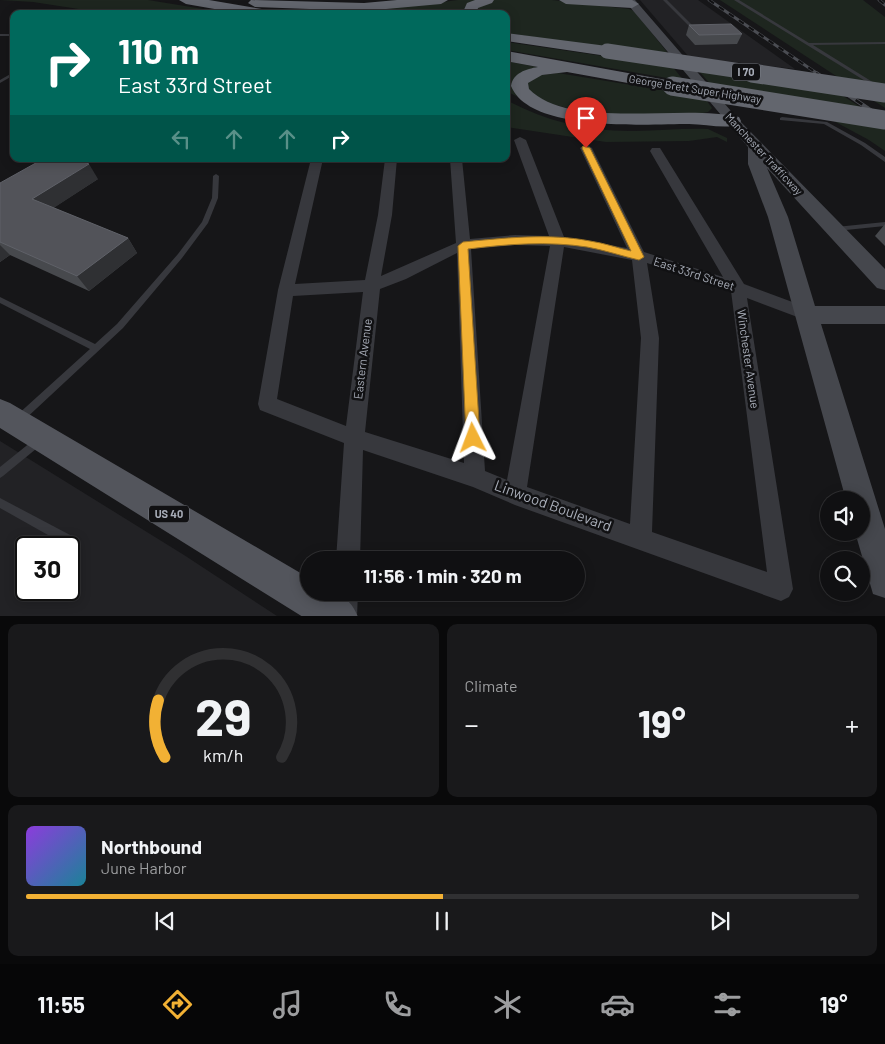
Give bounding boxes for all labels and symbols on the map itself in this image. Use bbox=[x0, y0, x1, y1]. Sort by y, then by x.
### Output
road number: I 70 bbox=[732, 64, 760, 80]
street label: George Brett Super Highway bbox=[628, 72, 762, 105]
pin bbox=[565, 97, 607, 148]
street label: Manchester Trafficway bbox=[723, 110, 806, 197]
street label: East 33rd Street bbox=[652, 253, 737, 293]
street label: Winchester Avenue bbox=[735, 308, 763, 409]
street label: Eastern Avenue bbox=[350, 318, 374, 400]
position arrow bbox=[446, 411, 498, 463]
street label: Linwood Boulevard bbox=[492, 475, 614, 535]
road number: US 40 bbox=[149, 506, 189, 522]
speed limit sign: 30 bbox=[15, 536, 80, 601]

